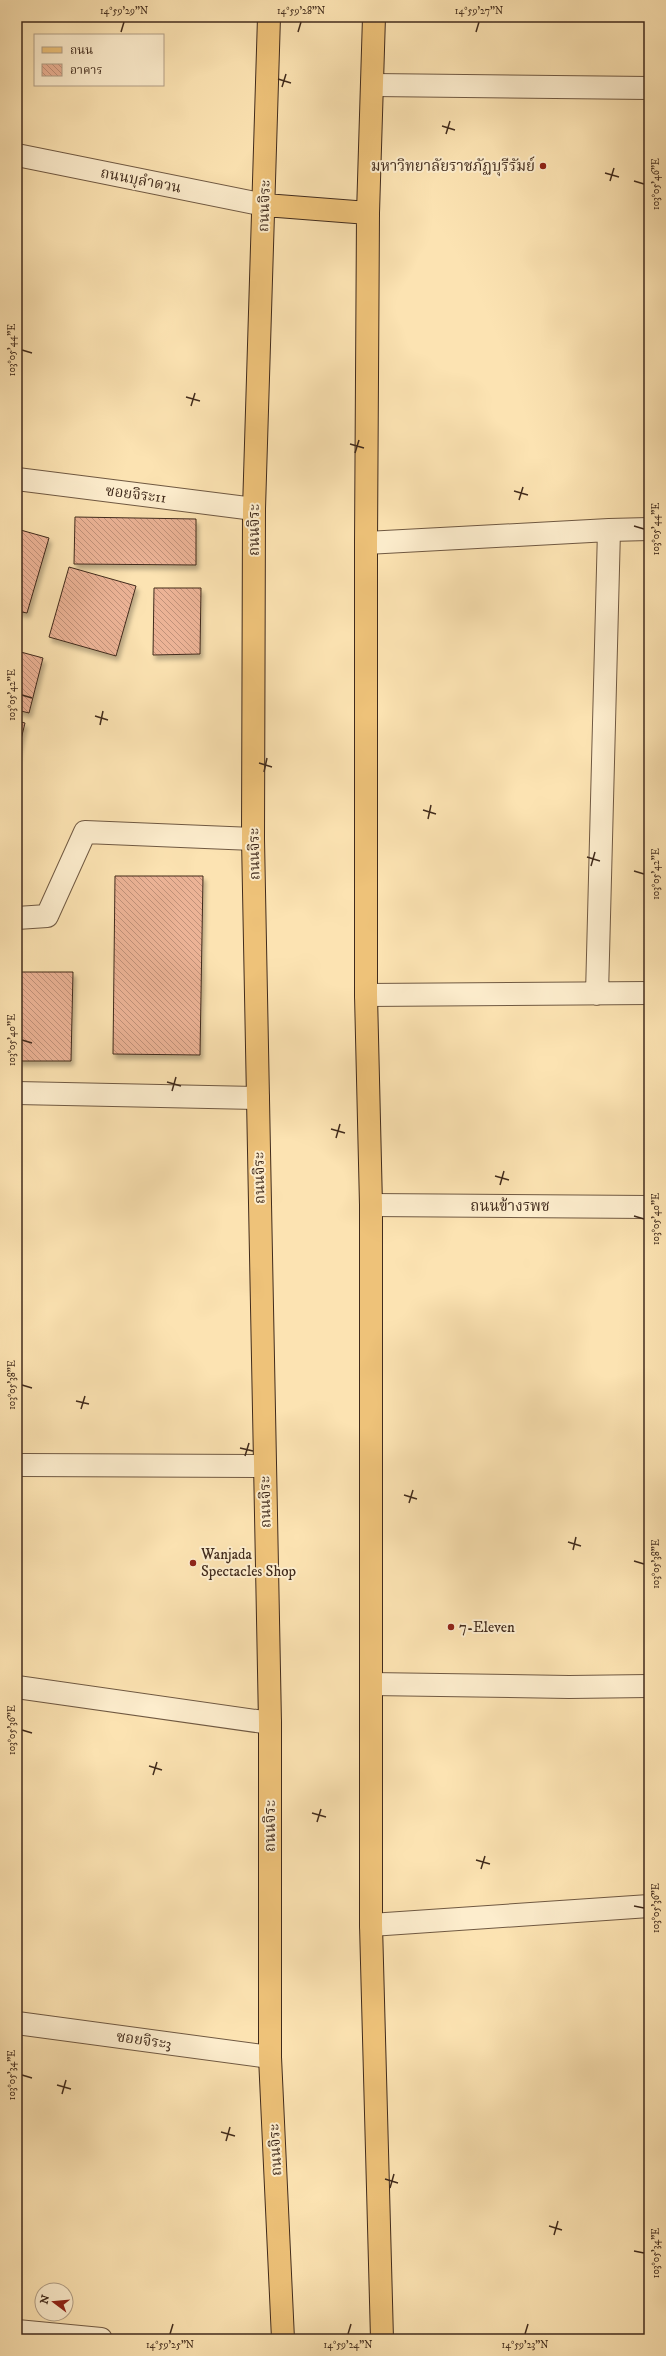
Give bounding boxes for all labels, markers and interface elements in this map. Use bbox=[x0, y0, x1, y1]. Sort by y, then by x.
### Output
text: 14°59'29"N bbox=[100, 5, 148, 17]
text: 14°59'28"N bbox=[277, 5, 325, 17]
text: 14°59'27"N bbox=[455, 5, 503, 17]
legend bbox=[34, 34, 164, 86]
text: ถนน bbox=[70, 43, 93, 58]
text: อาคาร bbox=[70, 63, 102, 78]
place label: มหาวิทยาลัยราชภัฏบุรีรัมย์ bbox=[371, 156, 535, 177]
text: 103°05'46"E bbox=[650, 158, 662, 210]
marker: มหาวิทยาลัยราชภัฏบุรีรัมย์ bbox=[538, 161, 548, 171]
street label: ถนนบุลำดวน bbox=[99, 163, 183, 199]
street label: ถนนจิระ bbox=[254, 180, 275, 232]
text: 103°05'44"E bbox=[6, 324, 18, 376]
street label: ซอยจิระ11 bbox=[104, 481, 167, 508]
text: 103°05'44"E bbox=[650, 503, 662, 555]
street label: ถนนจิระ bbox=[245, 504, 264, 556]
text: 103°05'42"E bbox=[6, 669, 18, 721]
street label: ถนนจิระ bbox=[245, 828, 264, 880]
text: 103°05'42"E bbox=[650, 848, 662, 900]
text: 103°05'40"E bbox=[6, 1014, 18, 1066]
street label: ถนนจิระ bbox=[250, 1152, 269, 1204]
text: 103°05'40"E bbox=[650, 1193, 662, 1245]
street label: ถนนข้างรพช bbox=[470, 1197, 550, 1216]
text: 103°05'38"E bbox=[6, 1360, 18, 1410]
street label: ถนนจิระ bbox=[256, 1476, 275, 1528]
text: 103°05'38"E bbox=[650, 1539, 662, 1589]
place label: Wanjada Spectacles Shop bbox=[200, 1545, 297, 1581]
marker: Wanjada Spectacles Shop bbox=[188, 1558, 198, 1568]
place label: 7-Eleven bbox=[459, 1618, 515, 1637]
marker: 7-Eleven bbox=[446, 1622, 456, 1632]
text: 103°05'36"E bbox=[6, 1705, 18, 1755]
street label: ถนนจิระ bbox=[261, 1800, 280, 1852]
text: 103°05'36"E bbox=[650, 1883, 662, 1933]
street label: ซอยจิระ3 bbox=[115, 2027, 173, 2054]
text: 103°05'34"E bbox=[6, 2050, 18, 2100]
street label: ถนนจิระ bbox=[265, 2123, 286, 2177]
text: 103°05'34"E bbox=[650, 2228, 662, 2278]
north arrow bbox=[34, 2282, 74, 2322]
text: N bbox=[37, 2293, 53, 2306]
text: 14°59'25"N bbox=[146, 2339, 194, 2351]
text: 14°59'24"N bbox=[324, 2339, 373, 2351]
text: 14°59'23"N bbox=[502, 2339, 548, 2351]

